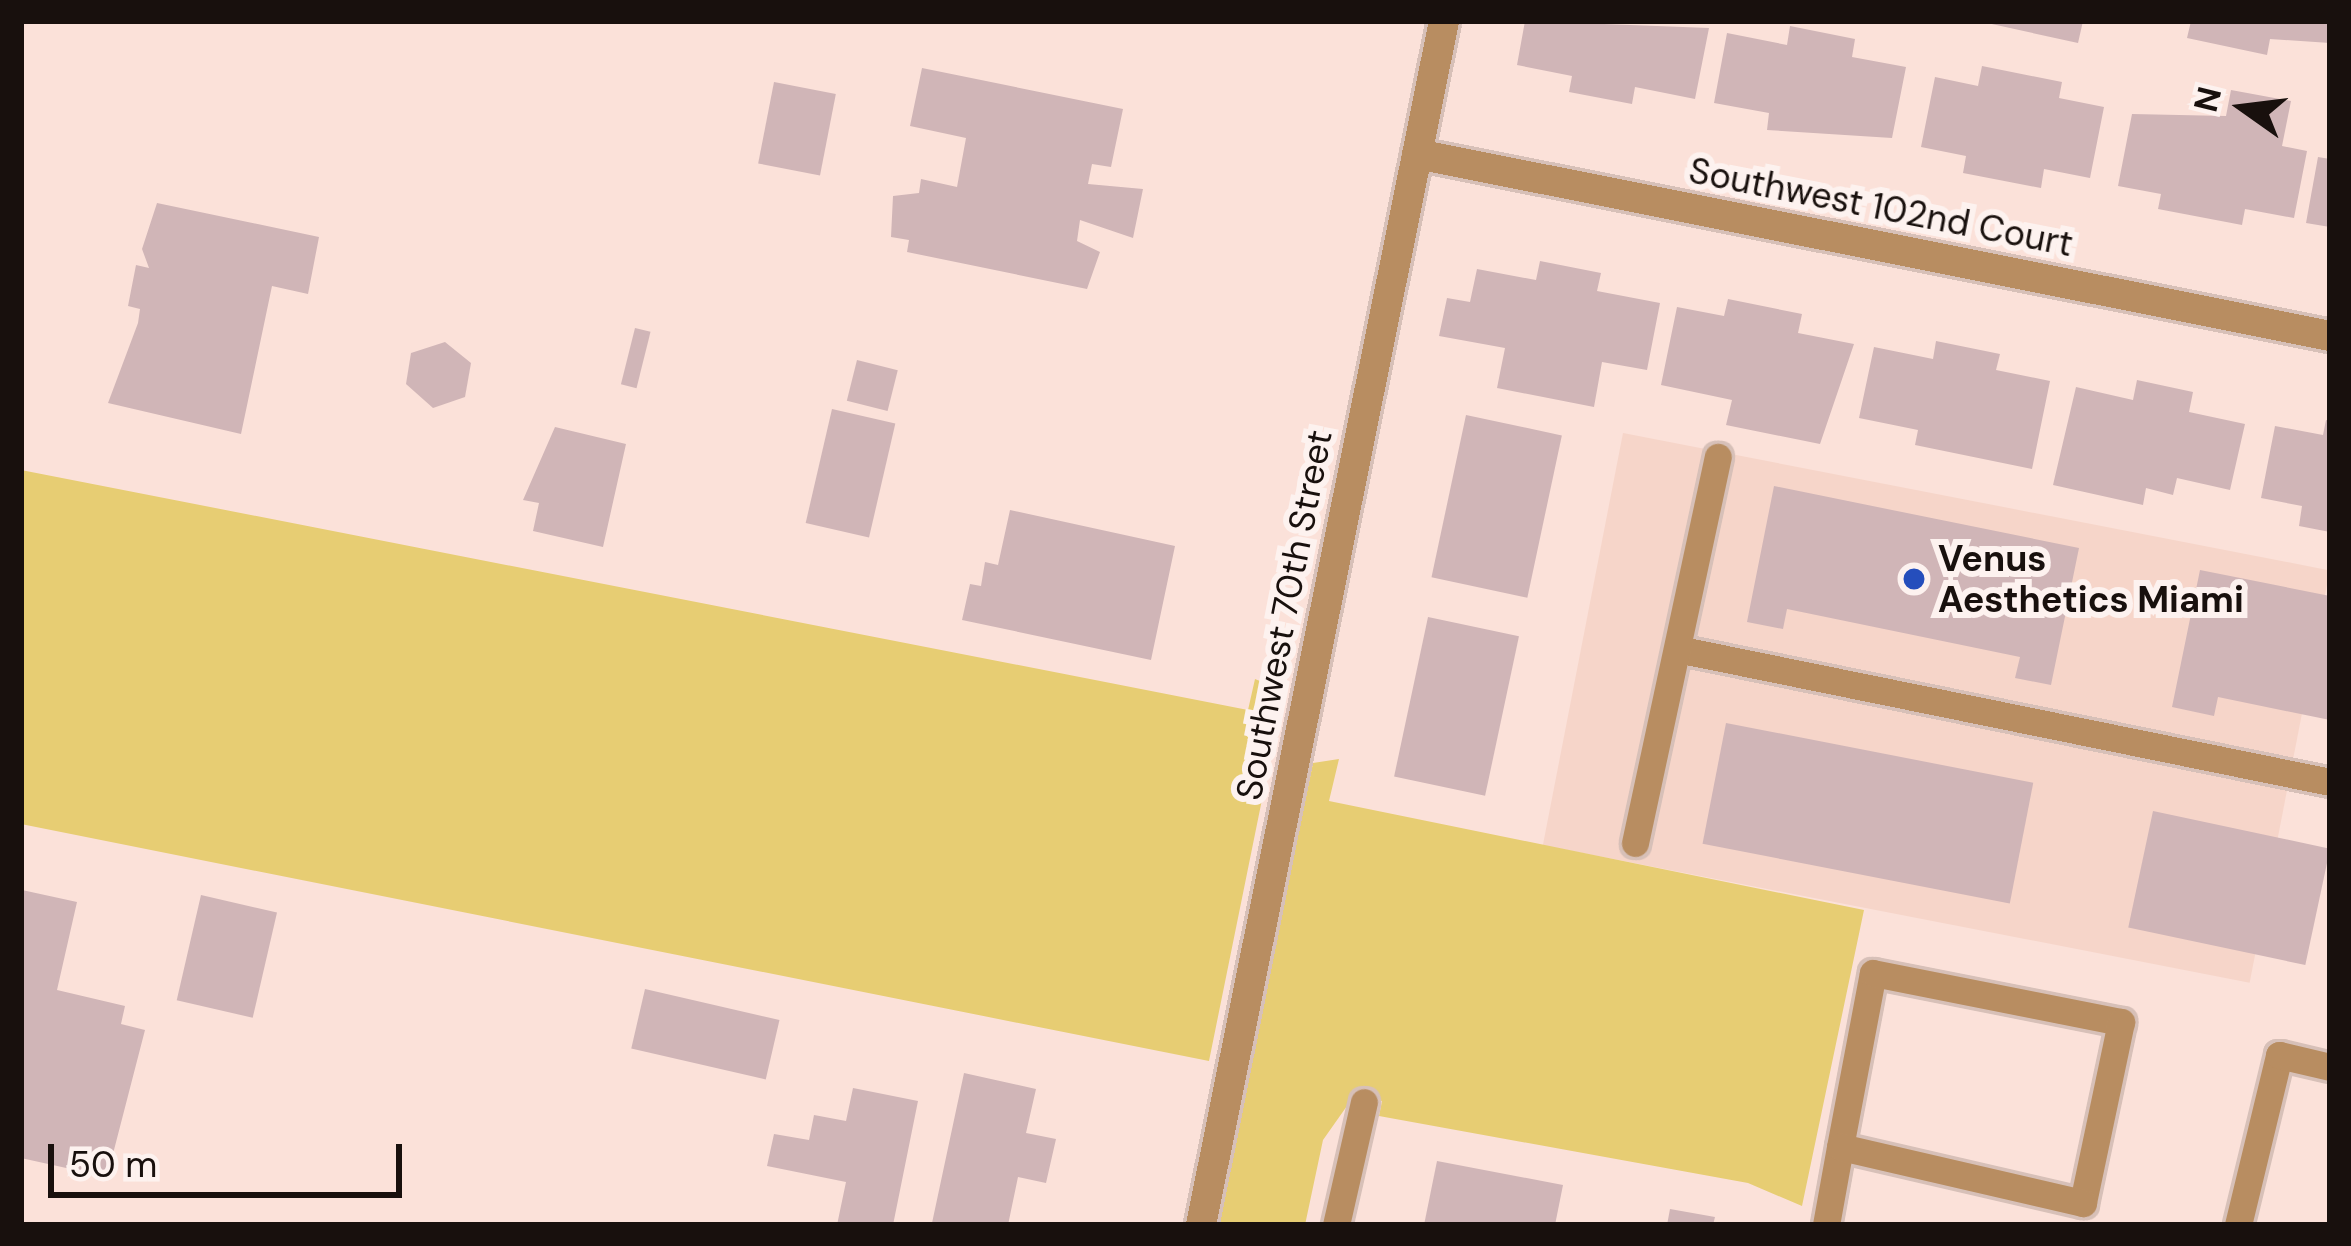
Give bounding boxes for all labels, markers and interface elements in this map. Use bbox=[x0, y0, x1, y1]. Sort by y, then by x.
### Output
north arrow bbox=[2183, 48, 2303, 168]
text: N bbox=[2184, 82, 2231, 116]
street label: Southwest 102nd Court bbox=[1685, 149, 2077, 265]
street label: Southwest 70th Street bbox=[1227, 427, 1341, 803]
place label: Venus Aesthetics Miami bbox=[1938, 536, 2244, 621]
marker: Venus Aesthetics Miami bbox=[1901, 566, 1927, 592]
scale bar bbox=[54, 1120, 408, 1194]
text: 50 m bbox=[69, 1141, 157, 1188]

